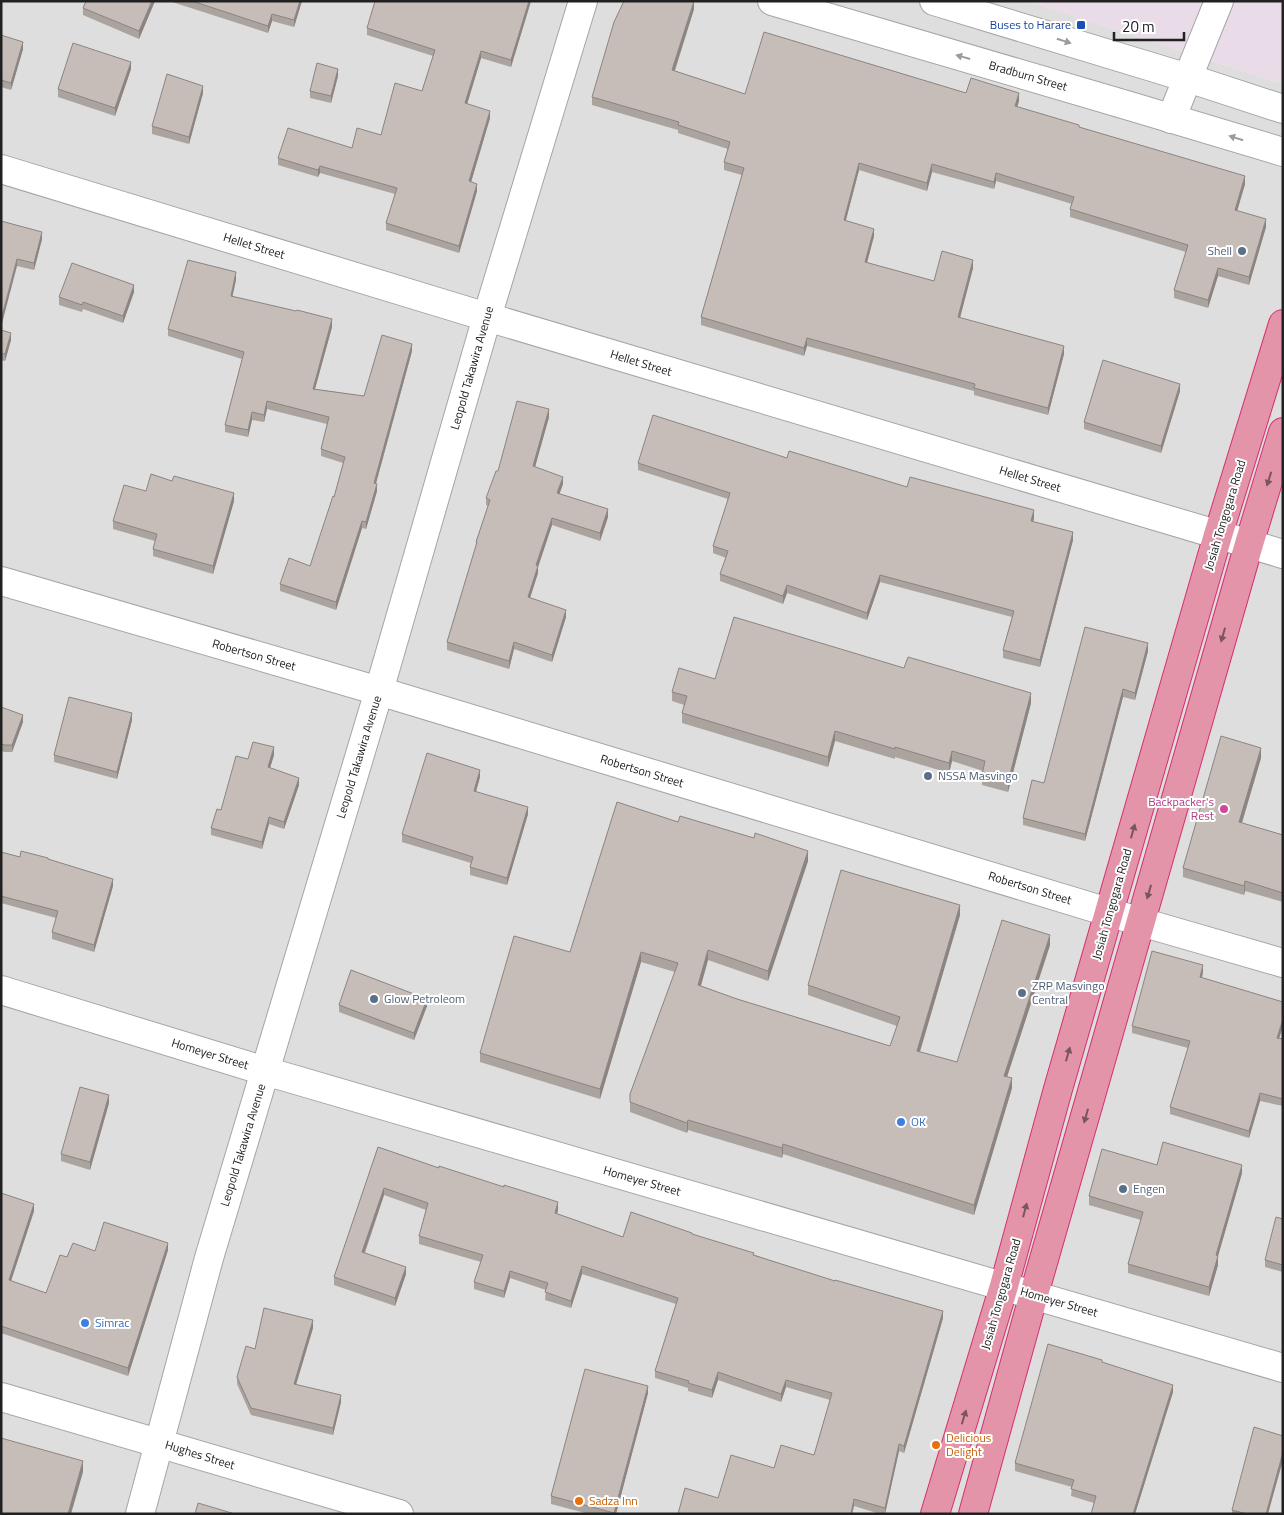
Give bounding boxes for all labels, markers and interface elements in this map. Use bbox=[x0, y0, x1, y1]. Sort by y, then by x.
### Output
scale bar bbox=[1114, 10, 1184, 42]
place label: Buses to Harare bbox=[990, 15, 1071, 34]
text: 20 m bbox=[1122, 15, 1155, 38]
marker: Buses to Harare bbox=[1075, 19, 1087, 31]
one-way arrow bbox=[1057, 37, 1072, 45]
one-way arrow bbox=[955, 53, 970, 61]
street label: Bradburn Street bbox=[987, 55, 1070, 96]
one-way arrow bbox=[1228, 134, 1243, 142]
street label: Hellet Street bbox=[221, 227, 288, 264]
place label: Shell bbox=[1207, 241, 1232, 260]
marker: Shell bbox=[1236, 245, 1248, 257]
street label: Leopold Takawira Avenue bbox=[445, 304, 498, 432]
street label: Hellet Street bbox=[608, 344, 675, 381]
street label: Josiah Tongogara Road bbox=[1199, 457, 1250, 572]
street label: Hellet Street bbox=[997, 460, 1064, 497]
one-way arrow bbox=[1264, 472, 1272, 487]
one-way arrow bbox=[1219, 628, 1227, 643]
street label: Robertson Street bbox=[210, 633, 299, 676]
street label: Leopold Takawira Avenue bbox=[331, 693, 386, 821]
street label: Robertson Street bbox=[598, 749, 687, 792]
place label: NSSA Masvingo bbox=[938, 766, 1018, 785]
marker: NSSA Masvingo bbox=[922, 770, 934, 782]
place label: Backpacker's Rest bbox=[1148, 792, 1215, 825]
marker: Backpacker's Rest bbox=[1218, 803, 1230, 815]
one-way arrow bbox=[1129, 823, 1137, 838]
street label: Josiah Tongogara Road bbox=[1087, 846, 1136, 962]
street label: Robertson Street bbox=[986, 866, 1075, 909]
one-way arrow bbox=[1145, 885, 1153, 900]
place label: ZRP Masvingo Central bbox=[1032, 976, 1105, 1009]
marker: ZRP Masvingo Central bbox=[1016, 987, 1028, 999]
place label: Glow Petroleom bbox=[384, 989, 465, 1008]
marker: Glow Petroleom bbox=[368, 993, 380, 1005]
street label: Homeyer Street bbox=[169, 1033, 252, 1075]
one-way arrow bbox=[1065, 1046, 1073, 1061]
street label: Leopold Takawira Avenue bbox=[215, 1081, 270, 1209]
one-way arrow bbox=[1081, 1108, 1089, 1123]
place label: OK bbox=[911, 1112, 926, 1131]
marker: OK bbox=[895, 1116, 907, 1128]
street label: Homeyer Street bbox=[601, 1160, 684, 1201]
place label: Engen bbox=[1133, 1179, 1165, 1198]
marker: Engen bbox=[1117, 1183, 1129, 1195]
one-way arrow bbox=[1021, 1203, 1029, 1218]
street label: Josiah Tongogara Road bbox=[976, 1236, 1025, 1352]
street label: Homeyer Street bbox=[1018, 1281, 1101, 1322]
place label: Simrac bbox=[95, 1313, 130, 1332]
marker: Simrac bbox=[79, 1317, 91, 1329]
one-way arrow bbox=[961, 1409, 969, 1424]
place label: Delicious Delight bbox=[946, 1428, 992, 1461]
street label: Hughes Street bbox=[163, 1435, 238, 1474]
marker: Delicious Delight bbox=[930, 1439, 942, 1451]
place label: Sadza Inn bbox=[589, 1491, 638, 1510]
marker: Sadza Inn bbox=[573, 1495, 585, 1507]

